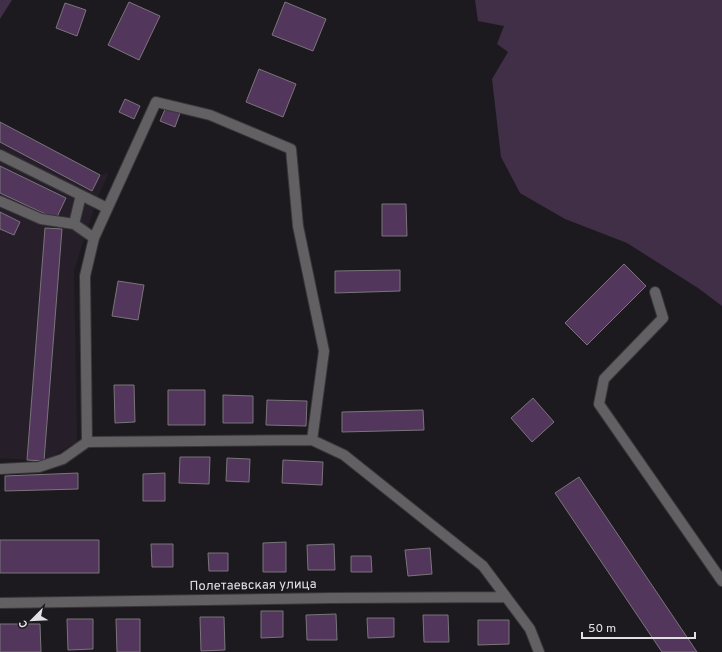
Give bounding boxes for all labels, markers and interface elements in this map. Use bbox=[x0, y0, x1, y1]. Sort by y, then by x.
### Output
street label: Полетаевская улица bbox=[189, 577, 317, 595]
north arrow bbox=[12, 600, 52, 640]
scale bar bbox=[582, 614, 695, 640]
text: С bbox=[16, 618, 32, 630]
text: 50 m bbox=[588, 621, 616, 637]

